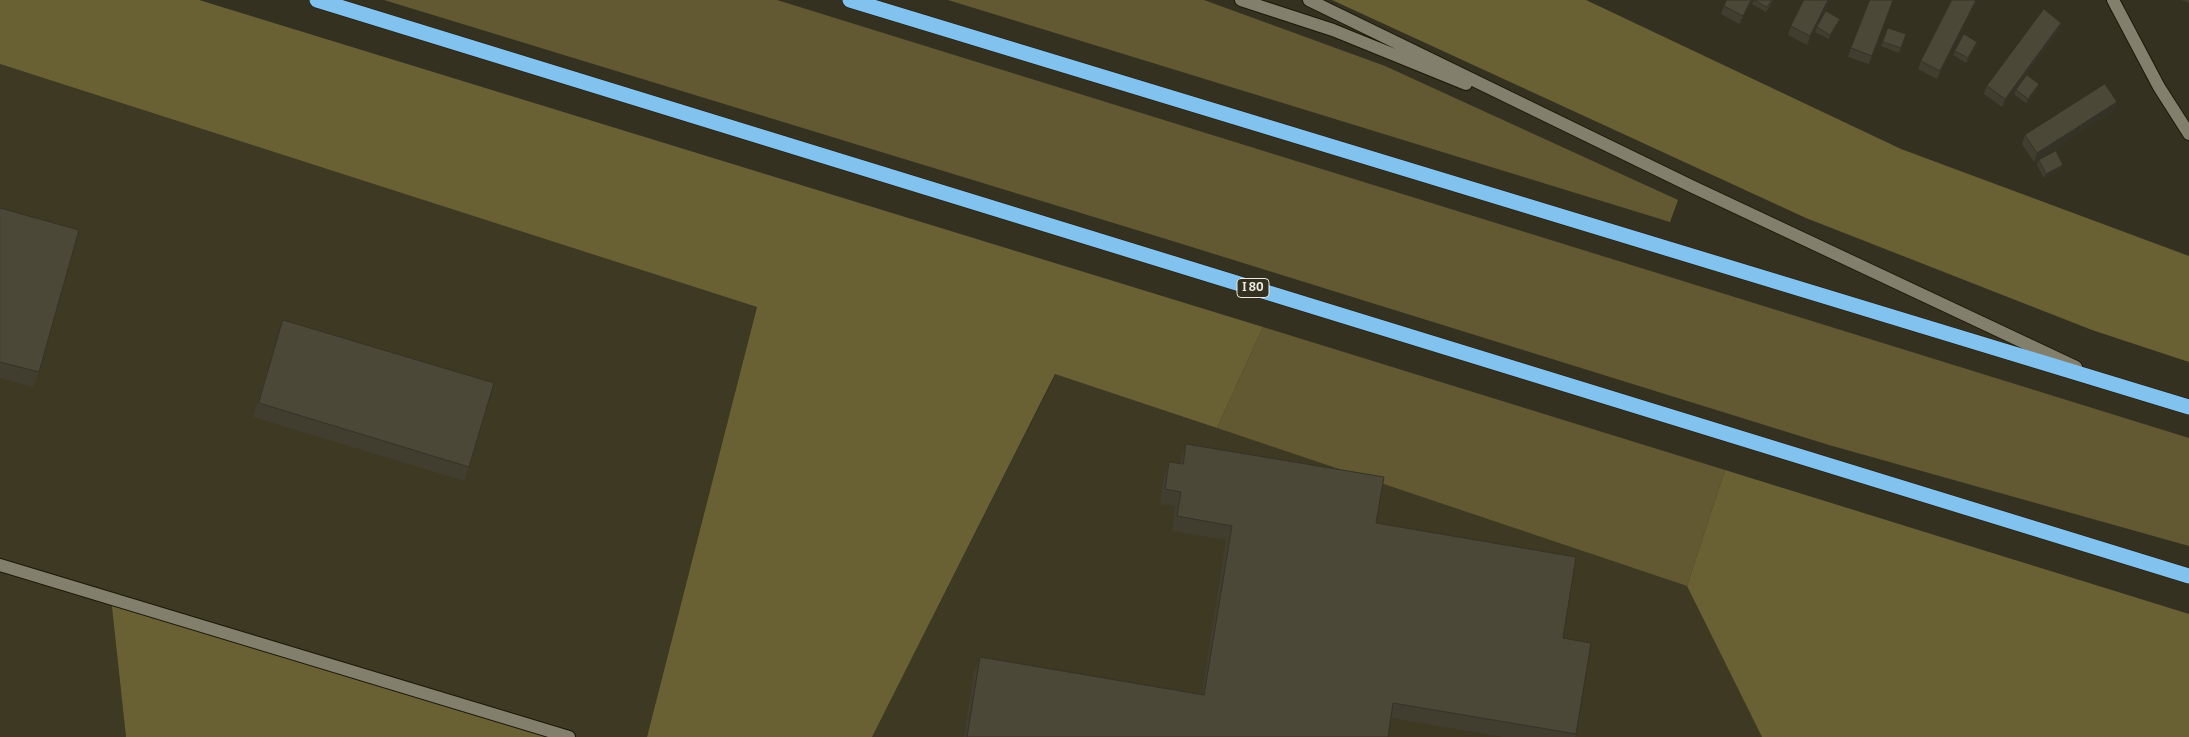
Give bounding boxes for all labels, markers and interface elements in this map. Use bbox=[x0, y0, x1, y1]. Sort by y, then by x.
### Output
road number: I 80 bbox=[1237, 278, 1269, 298]

